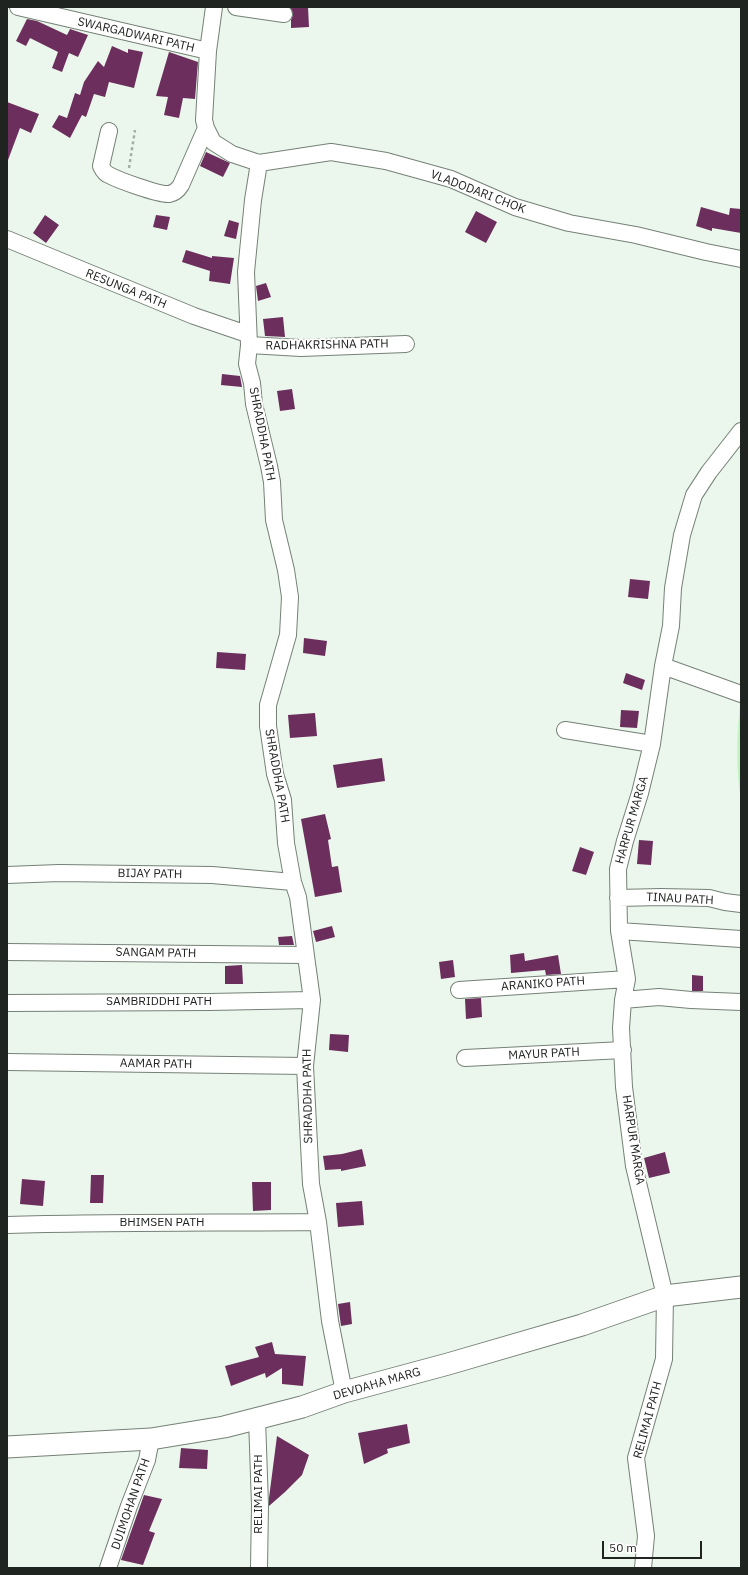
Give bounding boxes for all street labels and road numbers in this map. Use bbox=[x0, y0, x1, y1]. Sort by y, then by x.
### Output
street label: SWARGADWARI PATH bbox=[76, 15, 196, 55]
street label: VLADODARI CHOK bbox=[428, 167, 528, 217]
street label: RESUNGA PATH bbox=[83, 266, 169, 312]
street label: RADHAKRISHNA PATH bbox=[265, 337, 389, 353]
street label: SHRADDHA PATH bbox=[246, 386, 278, 482]
street label: SHRADDHA PATH bbox=[262, 728, 292, 824]
street label: HARPUR MARGA bbox=[613, 774, 651, 866]
street label: BIJAY PATH bbox=[118, 866, 182, 882]
street label: TINAU PATH bbox=[646, 890, 714, 908]
street label: SANGAM PATH bbox=[116, 945, 196, 961]
street label: ARANIKO PATH bbox=[501, 974, 585, 994]
street label: SAMBRIDDHI PATH bbox=[106, 995, 212, 1009]
street label: MAYUR PATH bbox=[508, 1045, 580, 1063]
street label: SHRADDHA PATH bbox=[300, 1048, 316, 1144]
street label: AAMAR PATH bbox=[120, 1056, 192, 1072]
street label: HARPUR MARGA bbox=[619, 1094, 647, 1186]
street label: BHIMSEN PATH bbox=[119, 1216, 205, 1230]
street label: DEVDAHA MARG bbox=[332, 1365, 422, 1403]
street label: RELIMAI PATH bbox=[631, 1380, 665, 1460]
street label: RELIMAI PATH bbox=[252, 1454, 266, 1534]
street label: DUIMOHAN PATH bbox=[109, 1456, 153, 1552]

